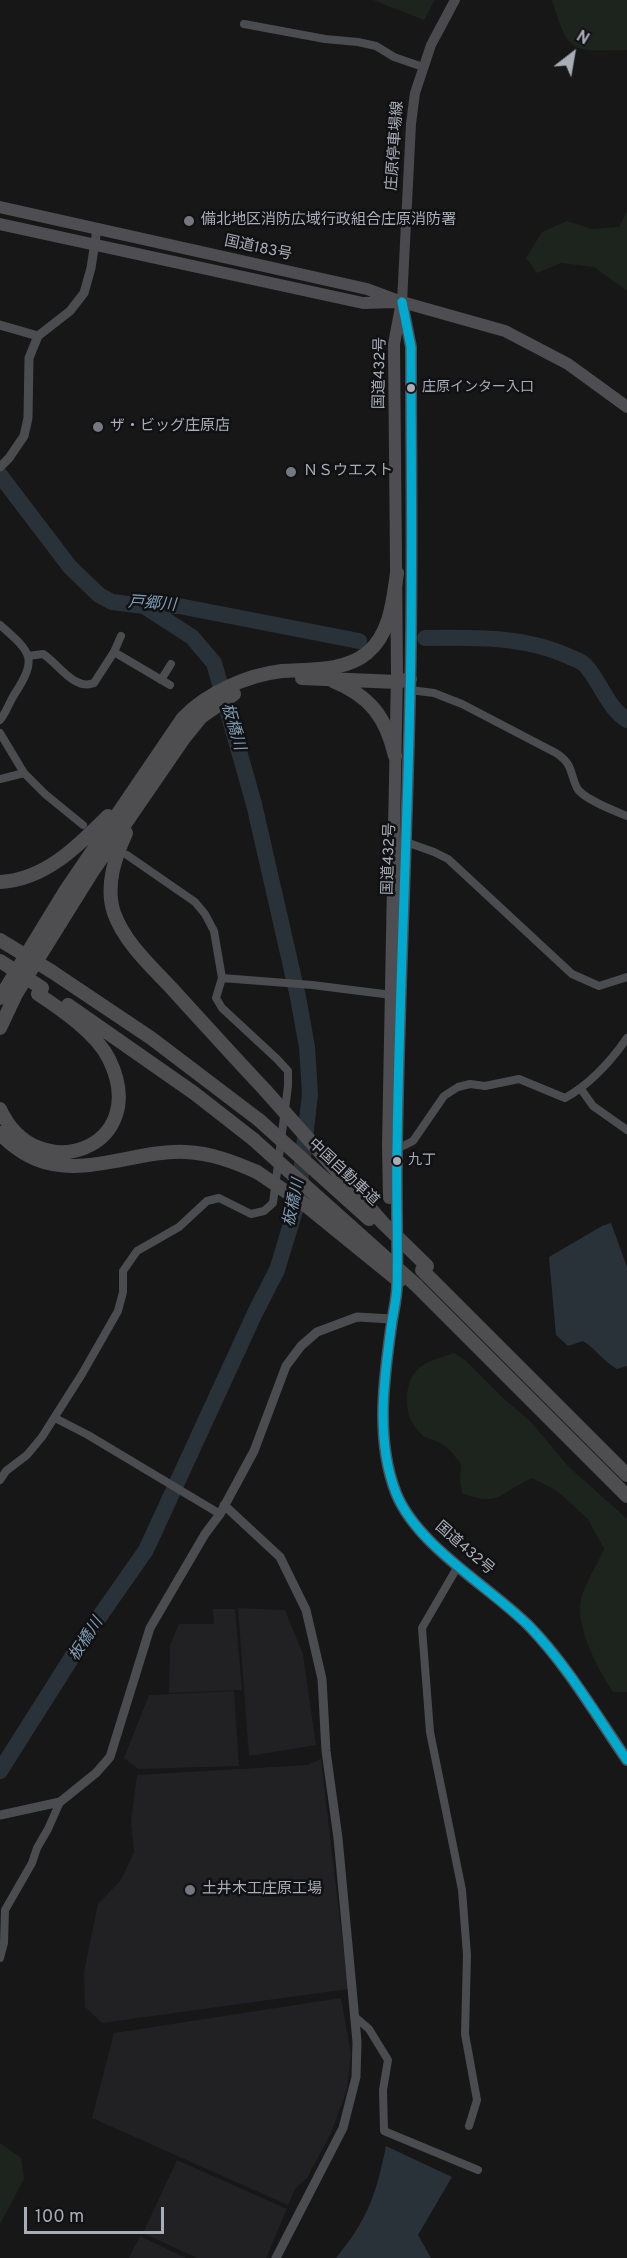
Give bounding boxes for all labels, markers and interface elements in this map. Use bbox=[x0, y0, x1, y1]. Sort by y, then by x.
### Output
north arrow bbox=[543, 24, 603, 84]
text: N bbox=[572, 27, 592, 50]
street label: 庄原停車場線 bbox=[384, 100, 408, 192]
place label: 備北地区消防広域行政組合庄原消防署 bbox=[201, 212, 456, 230]
marker: 備北地区消防広域行政組合庄原消防署 bbox=[182, 214, 196, 228]
street label: 国道183号 bbox=[222, 233, 294, 265]
street label: 国道432号 bbox=[371, 337, 391, 409]
place label: 庄原インター入口 bbox=[422, 380, 534, 396]
marker: 庄原インター入口 bbox=[405, 382, 417, 394]
place label: ザ・ビッグ庄原店 bbox=[110, 418, 230, 436]
marker: ザ・ビッグ庄原店 bbox=[91, 420, 105, 434]
place label: ＮＳウエスト bbox=[303, 463, 393, 481]
marker: ＮＳウエスト bbox=[284, 465, 298, 479]
water label: 戸郷川 bbox=[127, 594, 177, 616]
water label: 板橋川 bbox=[216, 701, 248, 753]
street label: 国道432号 bbox=[380, 823, 400, 895]
street label: 中国自動車道 bbox=[304, 1136, 382, 1210]
place label: 九丁 bbox=[408, 1153, 436, 1169]
marker: 九丁 bbox=[391, 1155, 403, 1167]
water label: 板橋川 bbox=[281, 1178, 309, 1228]
street label: 国道432号 bbox=[431, 1519, 497, 1579]
water label: 板橋川 bbox=[66, 1615, 108, 1665]
place label: 土井木工庄原工場 bbox=[202, 1881, 322, 1899]
marker: 土井木工庄原工場 bbox=[183, 1883, 197, 1897]
scale bar bbox=[27, 2195, 166, 2233]
text: 100 m bbox=[35, 2206, 84, 2229]

